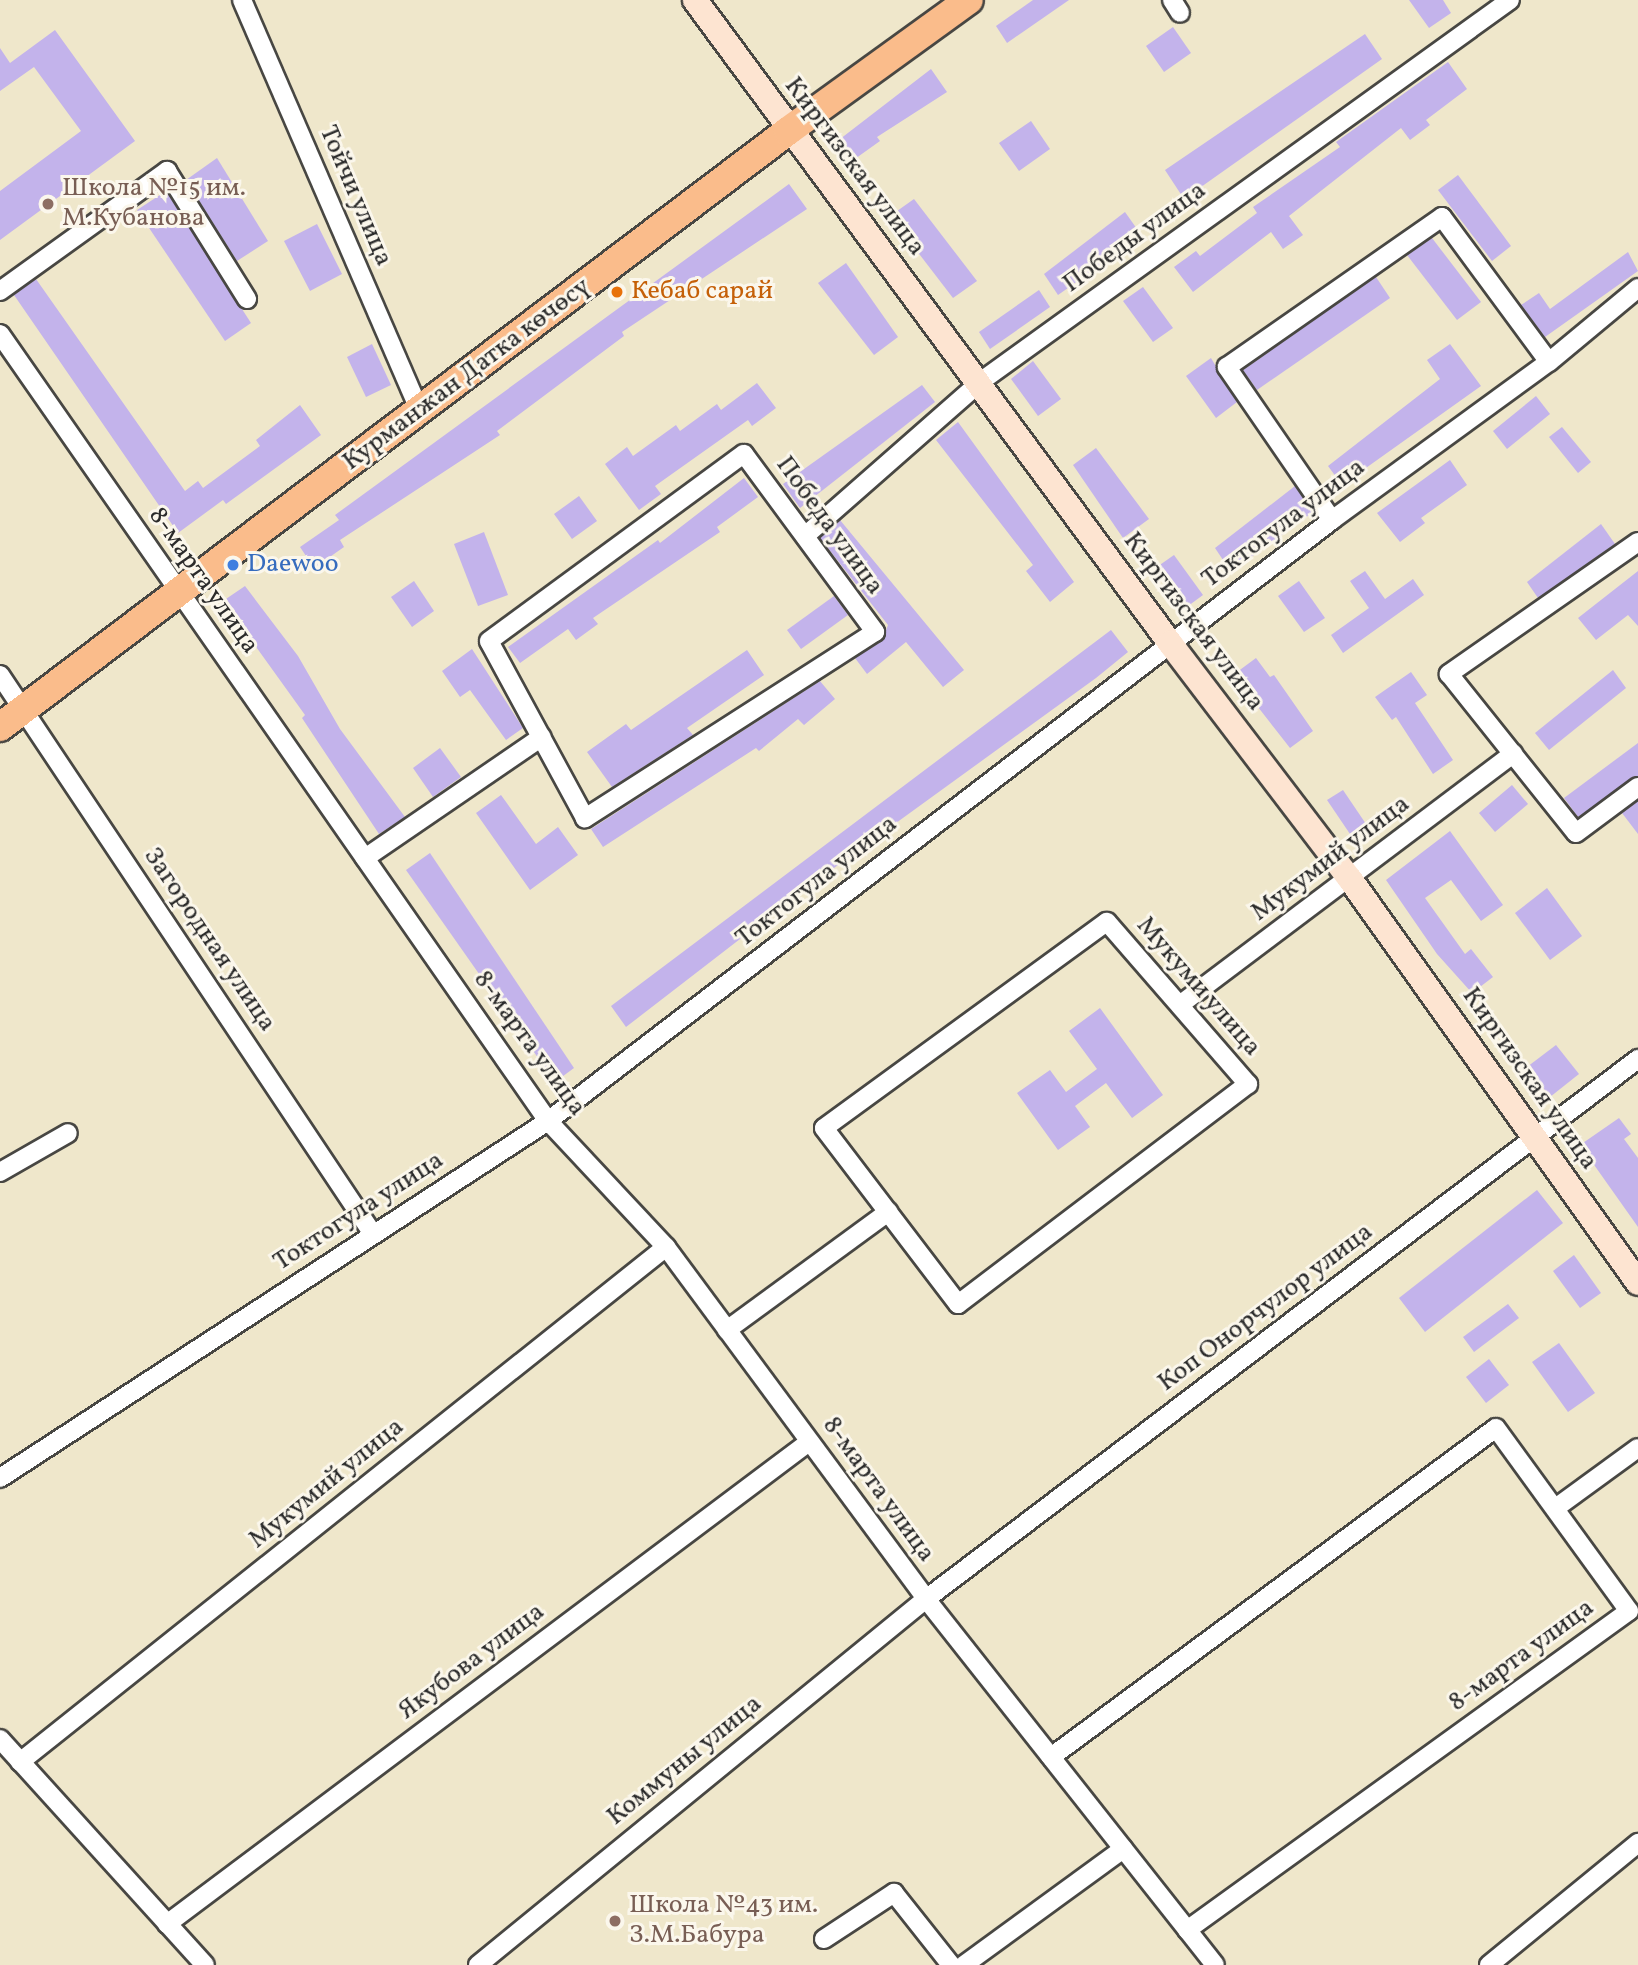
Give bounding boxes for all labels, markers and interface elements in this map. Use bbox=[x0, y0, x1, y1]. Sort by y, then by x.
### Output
street label: Киргизская улица bbox=[776, 71, 932, 263]
street label: Тойчи улица bbox=[311, 121, 399, 271]
place label: Школа №15 им. М.Кубанова bbox=[62, 173, 246, 234]
street label: Победы улица bbox=[1057, 175, 1213, 301]
marker: Школа №15 им. М.Кубанова bbox=[40, 196, 56, 212]
street label: Курманжан Датка көчөсү bbox=[337, 272, 597, 478]
place label: Кебаб сарай bbox=[631, 276, 773, 308]
marker: Кебаб сарай bbox=[609, 284, 625, 300]
street label: Победа улица bbox=[768, 450, 890, 602]
street label: Токтогула улица bbox=[1196, 452, 1372, 596]
street label: 8-марта улица bbox=[141, 501, 265, 661]
street label: Киргизская улица bbox=[1115, 526, 1271, 718]
place label: Daewoo bbox=[247, 549, 339, 581]
marker: Daewoo bbox=[225, 557, 241, 573]
street label: Мукумий улица bbox=[1245, 789, 1417, 929]
street label: Токтогула улица bbox=[730, 809, 904, 955]
street label: Загородная улица bbox=[136, 842, 282, 1038]
street label: Мукуми улица bbox=[1129, 911, 1267, 1063]
street label: 8-марта улица bbox=[466, 965, 592, 1123]
street label: Киргизская улица bbox=[1454, 981, 1604, 1177]
street label: Токтогула улица bbox=[268, 1145, 450, 1279]
street label: Коп Онорчулор улица bbox=[1152, 1217, 1380, 1399]
street label: 8-марта улица bbox=[815, 1411, 941, 1569]
street label: Мукумий улица bbox=[243, 1412, 411, 1556]
street label: 8-марта улица bbox=[1443, 1593, 1601, 1719]
street label: Якубова улица bbox=[392, 1597, 552, 1727]
street label: Коммуны улица bbox=[601, 1689, 769, 1833]
place label: Школа №43 им. З.М.Бабура bbox=[629, 1890, 818, 1952]
marker: Школа №43 им. З.М.Бабура bbox=[607, 1913, 623, 1929]

